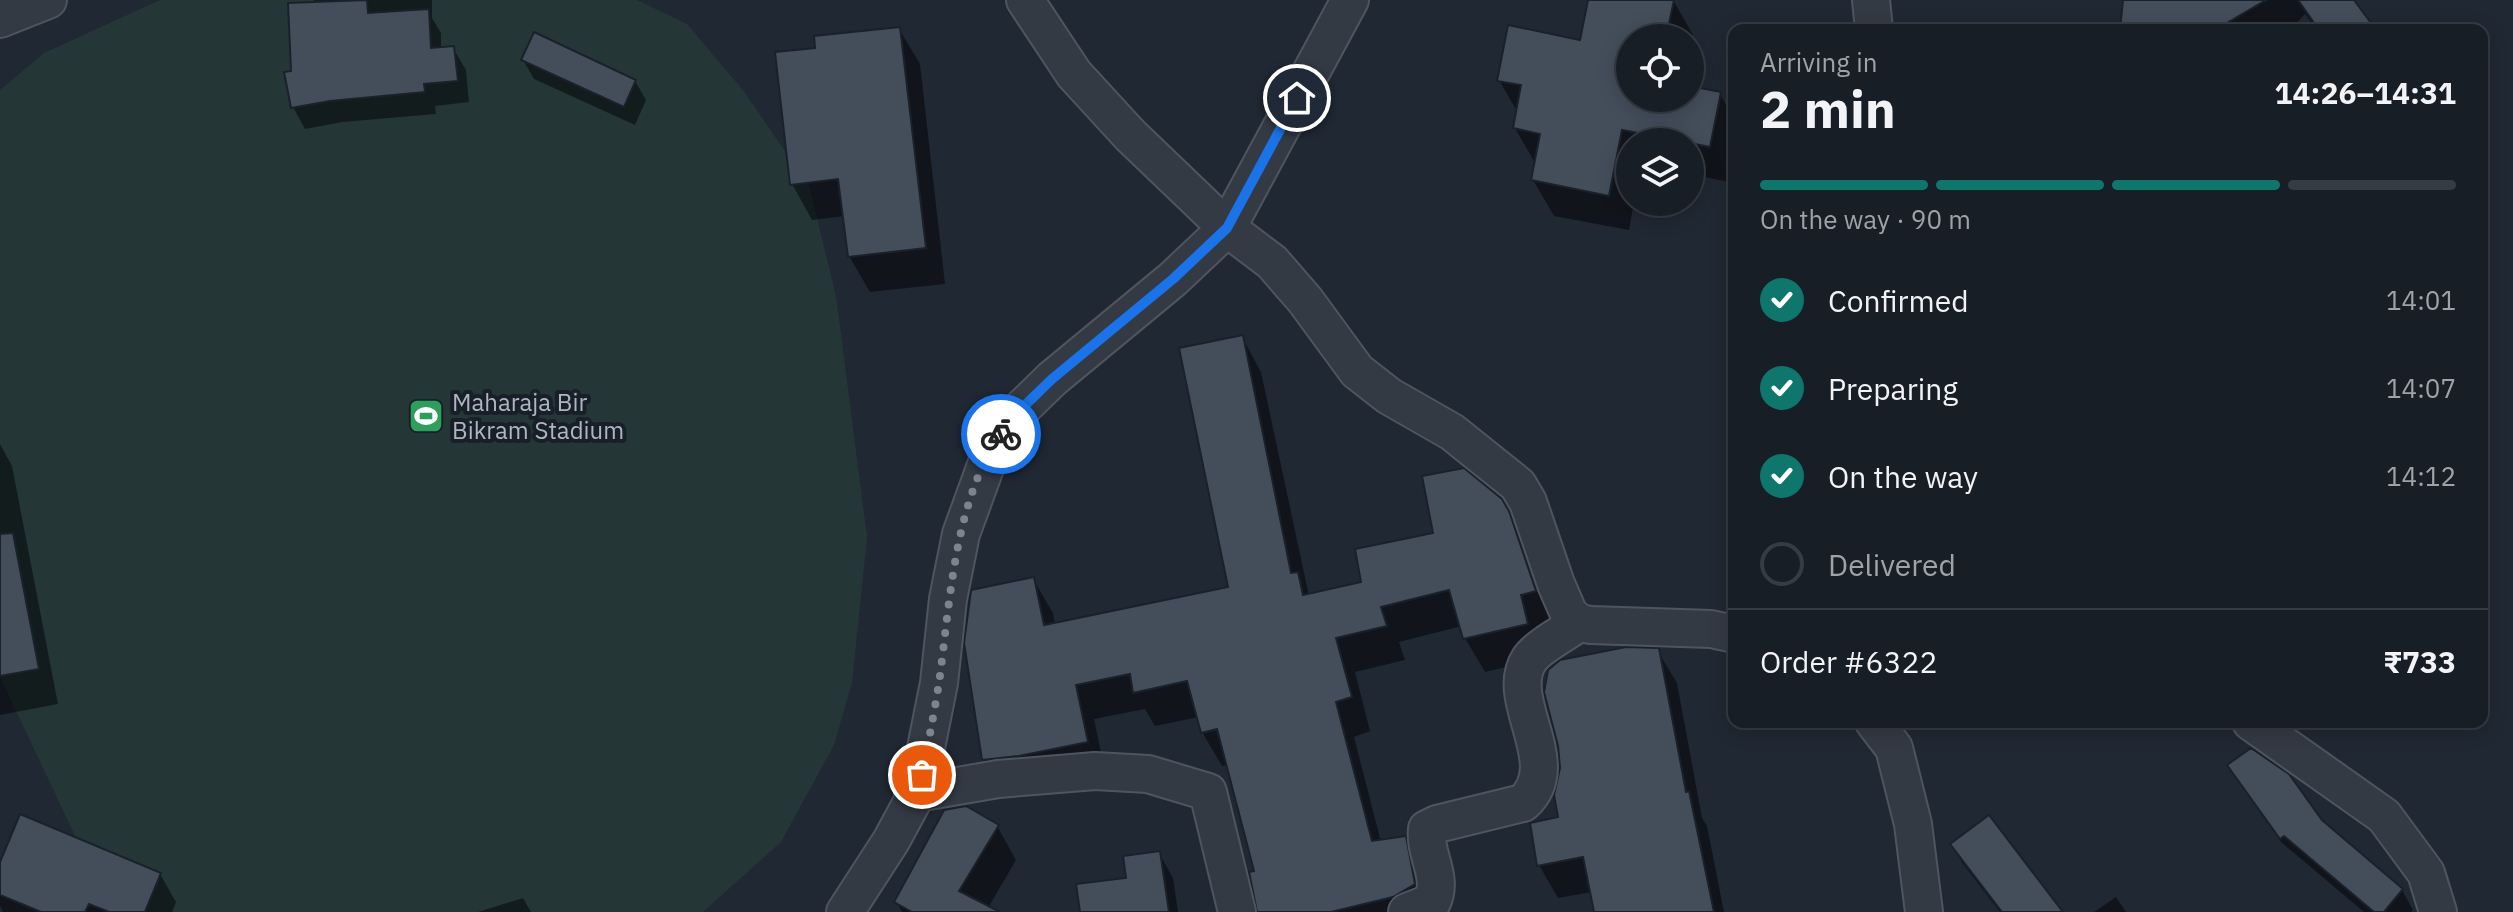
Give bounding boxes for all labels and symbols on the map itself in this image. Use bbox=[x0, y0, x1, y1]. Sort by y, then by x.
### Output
pin bbox=[1263, 64, 1331, 132]
place label: Maharaja Bir Bikram Stadium bbox=[452, 386, 624, 446]
courier bbox=[961, 394, 1041, 474]
sports icon: Maharaja Bir Bikram Stadium bbox=[407, 397, 445, 435]
pin bbox=[888, 741, 956, 809]

